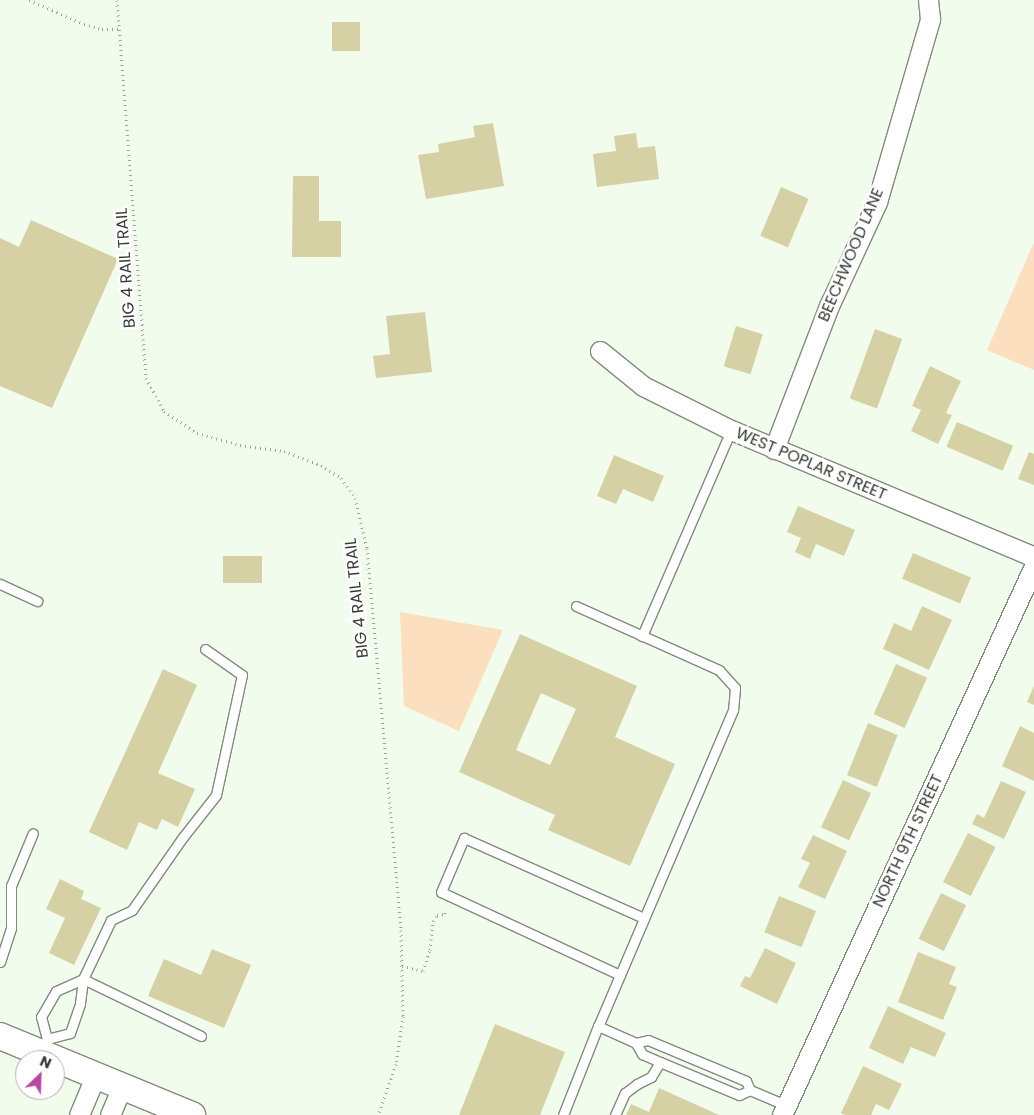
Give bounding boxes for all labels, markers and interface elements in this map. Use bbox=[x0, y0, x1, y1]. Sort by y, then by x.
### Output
street label: BEECHWOOD LANE bbox=[814, 185, 888, 325]
street label: BIG 4 RAIL TRAIL bbox=[112, 207, 140, 329]
street label: WEST POPLAR STREET bbox=[733, 424, 889, 504]
street label: BIG 4 RAIL TRAIL bbox=[341, 537, 373, 659]
street label: NORTH 9TH STREET bbox=[869, 771, 947, 911]
north arrow bbox=[15, 1050, 65, 1100]
text: N bbox=[37, 1051, 55, 1073]

